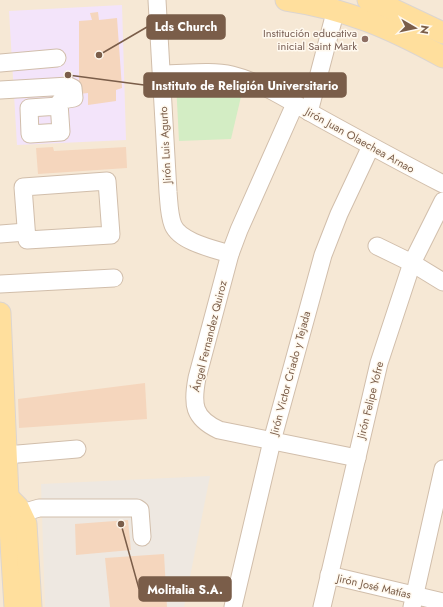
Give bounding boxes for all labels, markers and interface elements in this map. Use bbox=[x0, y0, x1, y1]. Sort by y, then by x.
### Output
north arrow bbox=[395, 8, 435, 48]
callout: Lds Church bbox=[147, 15, 225, 39]
text: Lds Church bbox=[155, 18, 217, 36]
text: N bbox=[416, 24, 433, 35]
place label: Institución educativa inicial Saint Mark bbox=[263, 25, 357, 54]
marker: Institución educativa inicial Saint Mark bbox=[360, 34, 370, 44]
callout: Instituto de Religión Universitario bbox=[144, 73, 346, 97]
text: Instituto de Religión Universitario bbox=[152, 77, 338, 95]
street label: Jirón Juan Olaechea Arnao bbox=[301, 102, 417, 177]
street label: Jirón Luis Agurto bbox=[155, 106, 175, 186]
street label: Ángel Fernandez Quiroz bbox=[187, 279, 231, 393]
street label: Jirón Victor Criado y Tejada bbox=[265, 309, 314, 439]
street label: Jirón Felipe Yofre bbox=[352, 359, 387, 442]
street label: Jirón José Matías bbox=[333, 569, 413, 602]
callout: Molitalia S.A. bbox=[139, 577, 231, 601]
text: Molitalia S.A. bbox=[147, 581, 223, 599]

